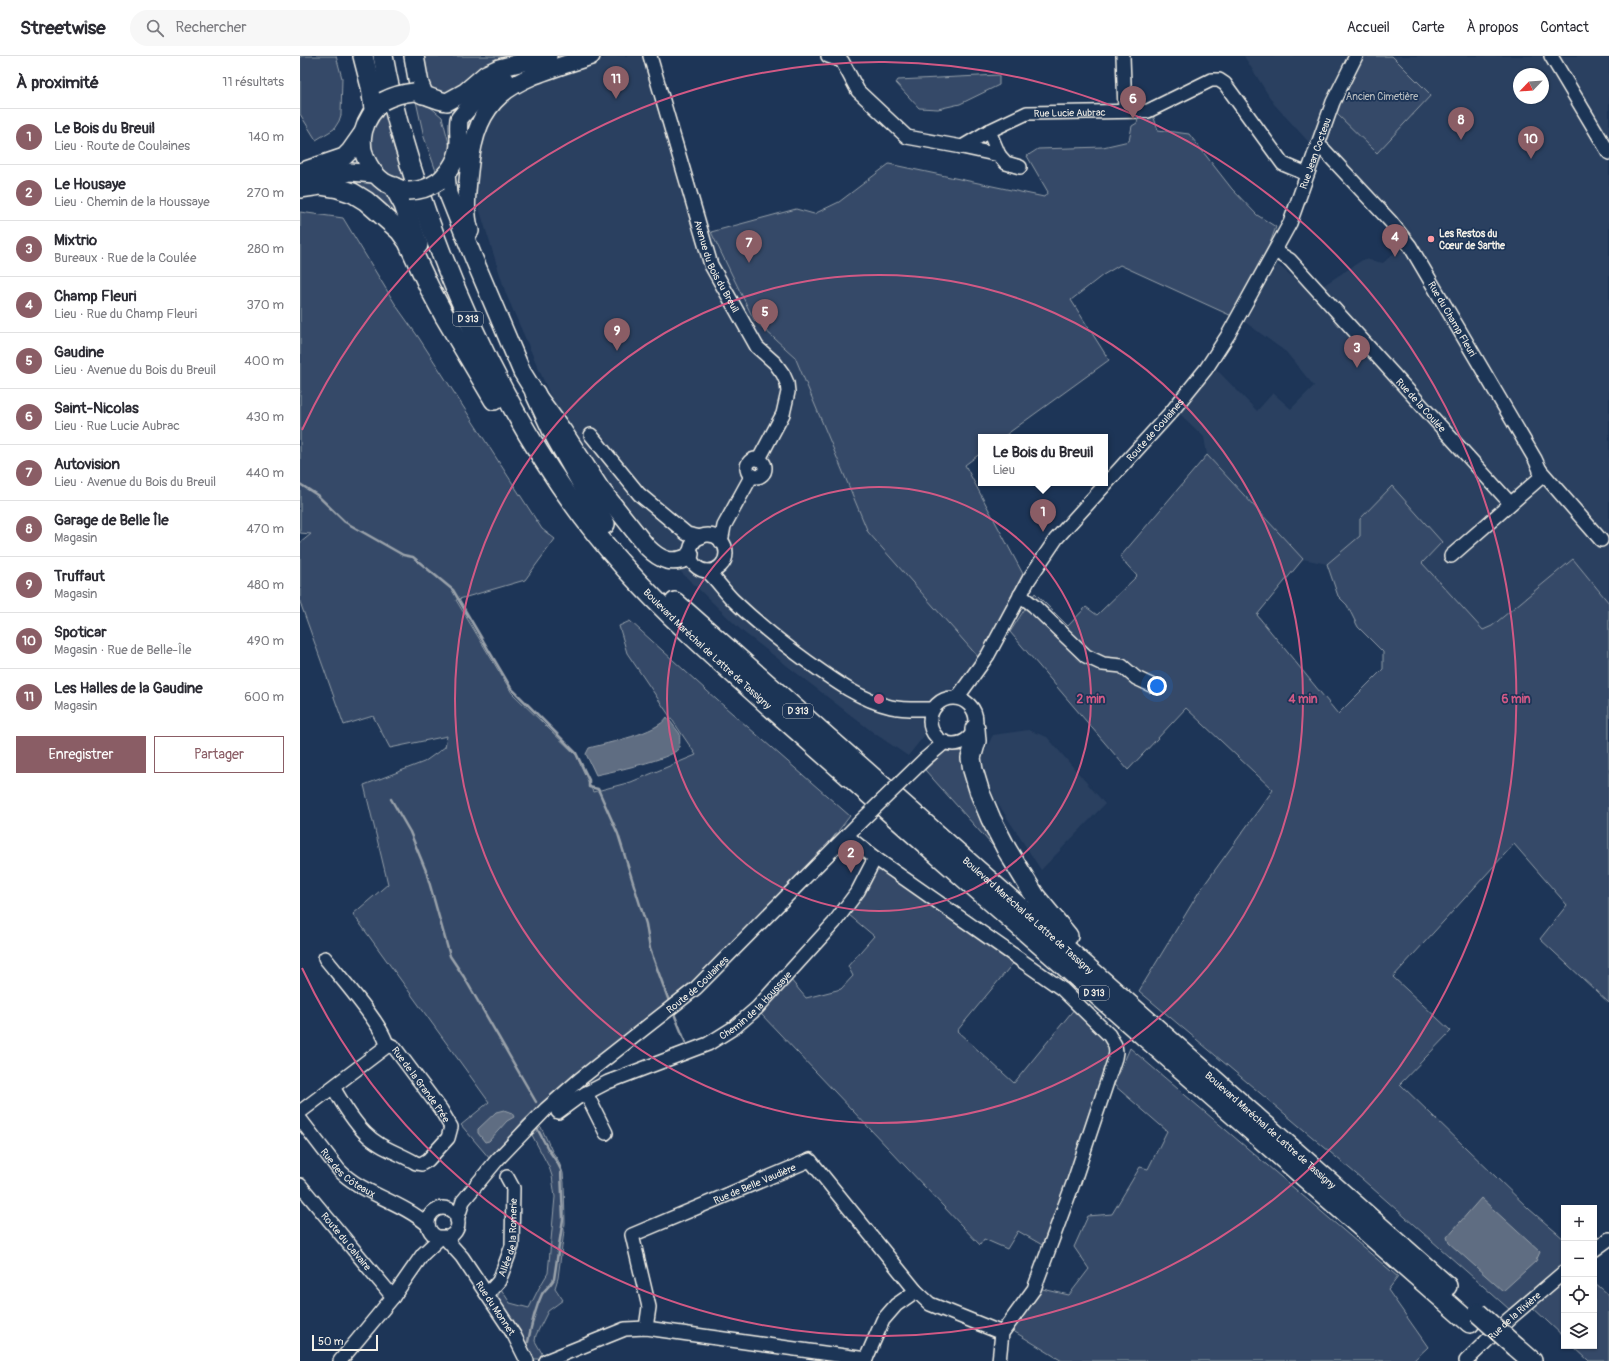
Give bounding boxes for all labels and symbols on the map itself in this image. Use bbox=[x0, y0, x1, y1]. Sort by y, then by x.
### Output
pin: 11 bbox=[603, 66, 629, 99]
north arrow bbox=[1513, 68, 1549, 104]
pin: 6 bbox=[1120, 86, 1146, 119]
park label: Ancien Cimetière bbox=[1346, 91, 1418, 103]
street label: Rue Lucie Aubrac bbox=[1034, 107, 1106, 120]
pin: 8 bbox=[1448, 107, 1474, 140]
street label: Rue Jean Cocteau bbox=[1298, 116, 1334, 191]
pin: 10 bbox=[1518, 126, 1544, 159]
street label: Avenue du Bois du Breuil bbox=[691, 219, 741, 315]
pin: 4 bbox=[1382, 224, 1408, 257]
place label: Les Restos du Cœur de Sarthe bbox=[1439, 228, 1506, 252]
pin: 7 bbox=[736, 230, 762, 263]
marker: Les Restos du Cœur de Sarthe bbox=[1426, 234, 1436, 244]
street label: Rue du Champ Fleuri bbox=[1425, 279, 1479, 359]
pin: 5 bbox=[752, 299, 778, 332]
road number: D 313 bbox=[453, 312, 483, 326]
pin: 9 bbox=[604, 318, 630, 351]
pin: 3 bbox=[1344, 335, 1370, 368]
street label: Rue de la Coulée bbox=[1393, 376, 1448, 435]
street label: Route de Coulaines bbox=[1124, 396, 1187, 464]
pin: 1 bbox=[1030, 499, 1056, 532]
street label: Boulevard Maréchal de Lattre de Tassigny bbox=[641, 587, 774, 712]
your location bbox=[1147, 676, 1167, 696]
centre of rings bbox=[872, 692, 886, 706]
text: 2 min bbox=[1077, 692, 1106, 707]
text: 4 min bbox=[1287, 692, 1318, 707]
text: 6 min bbox=[1501, 692, 1531, 707]
road number: D 313 bbox=[783, 704, 813, 718]
pin: 2 bbox=[838, 840, 864, 873]
street label: Boulevard Maréchal de Lattre de Tassigny bbox=[960, 855, 1096, 977]
street label: Route de Coulaines bbox=[664, 953, 732, 1016]
street label: Chemin de la Houssaye bbox=[717, 969, 794, 1042]
road number: D 313 bbox=[1079, 986, 1109, 1000]
street label: Rue de la Grande Prée bbox=[389, 1045, 452, 1125]
street label: Boulevard Maréchal de Lattre de Tassigny bbox=[1202, 1070, 1339, 1192]
street label: Rue des Côteaux bbox=[318, 1146, 377, 1200]
street label: Rue de Belle Vaudière bbox=[712, 1162, 798, 1207]
street label: Allée de la Romerie bbox=[496, 1198, 520, 1279]
street label: Route du Calvaire bbox=[318, 1210, 373, 1273]
street label: Rue du Monnet bbox=[473, 1279, 518, 1339]
street label: Rue de la Rivière bbox=[1486, 1290, 1544, 1343]
scale bar bbox=[312, 1333, 378, 1352]

